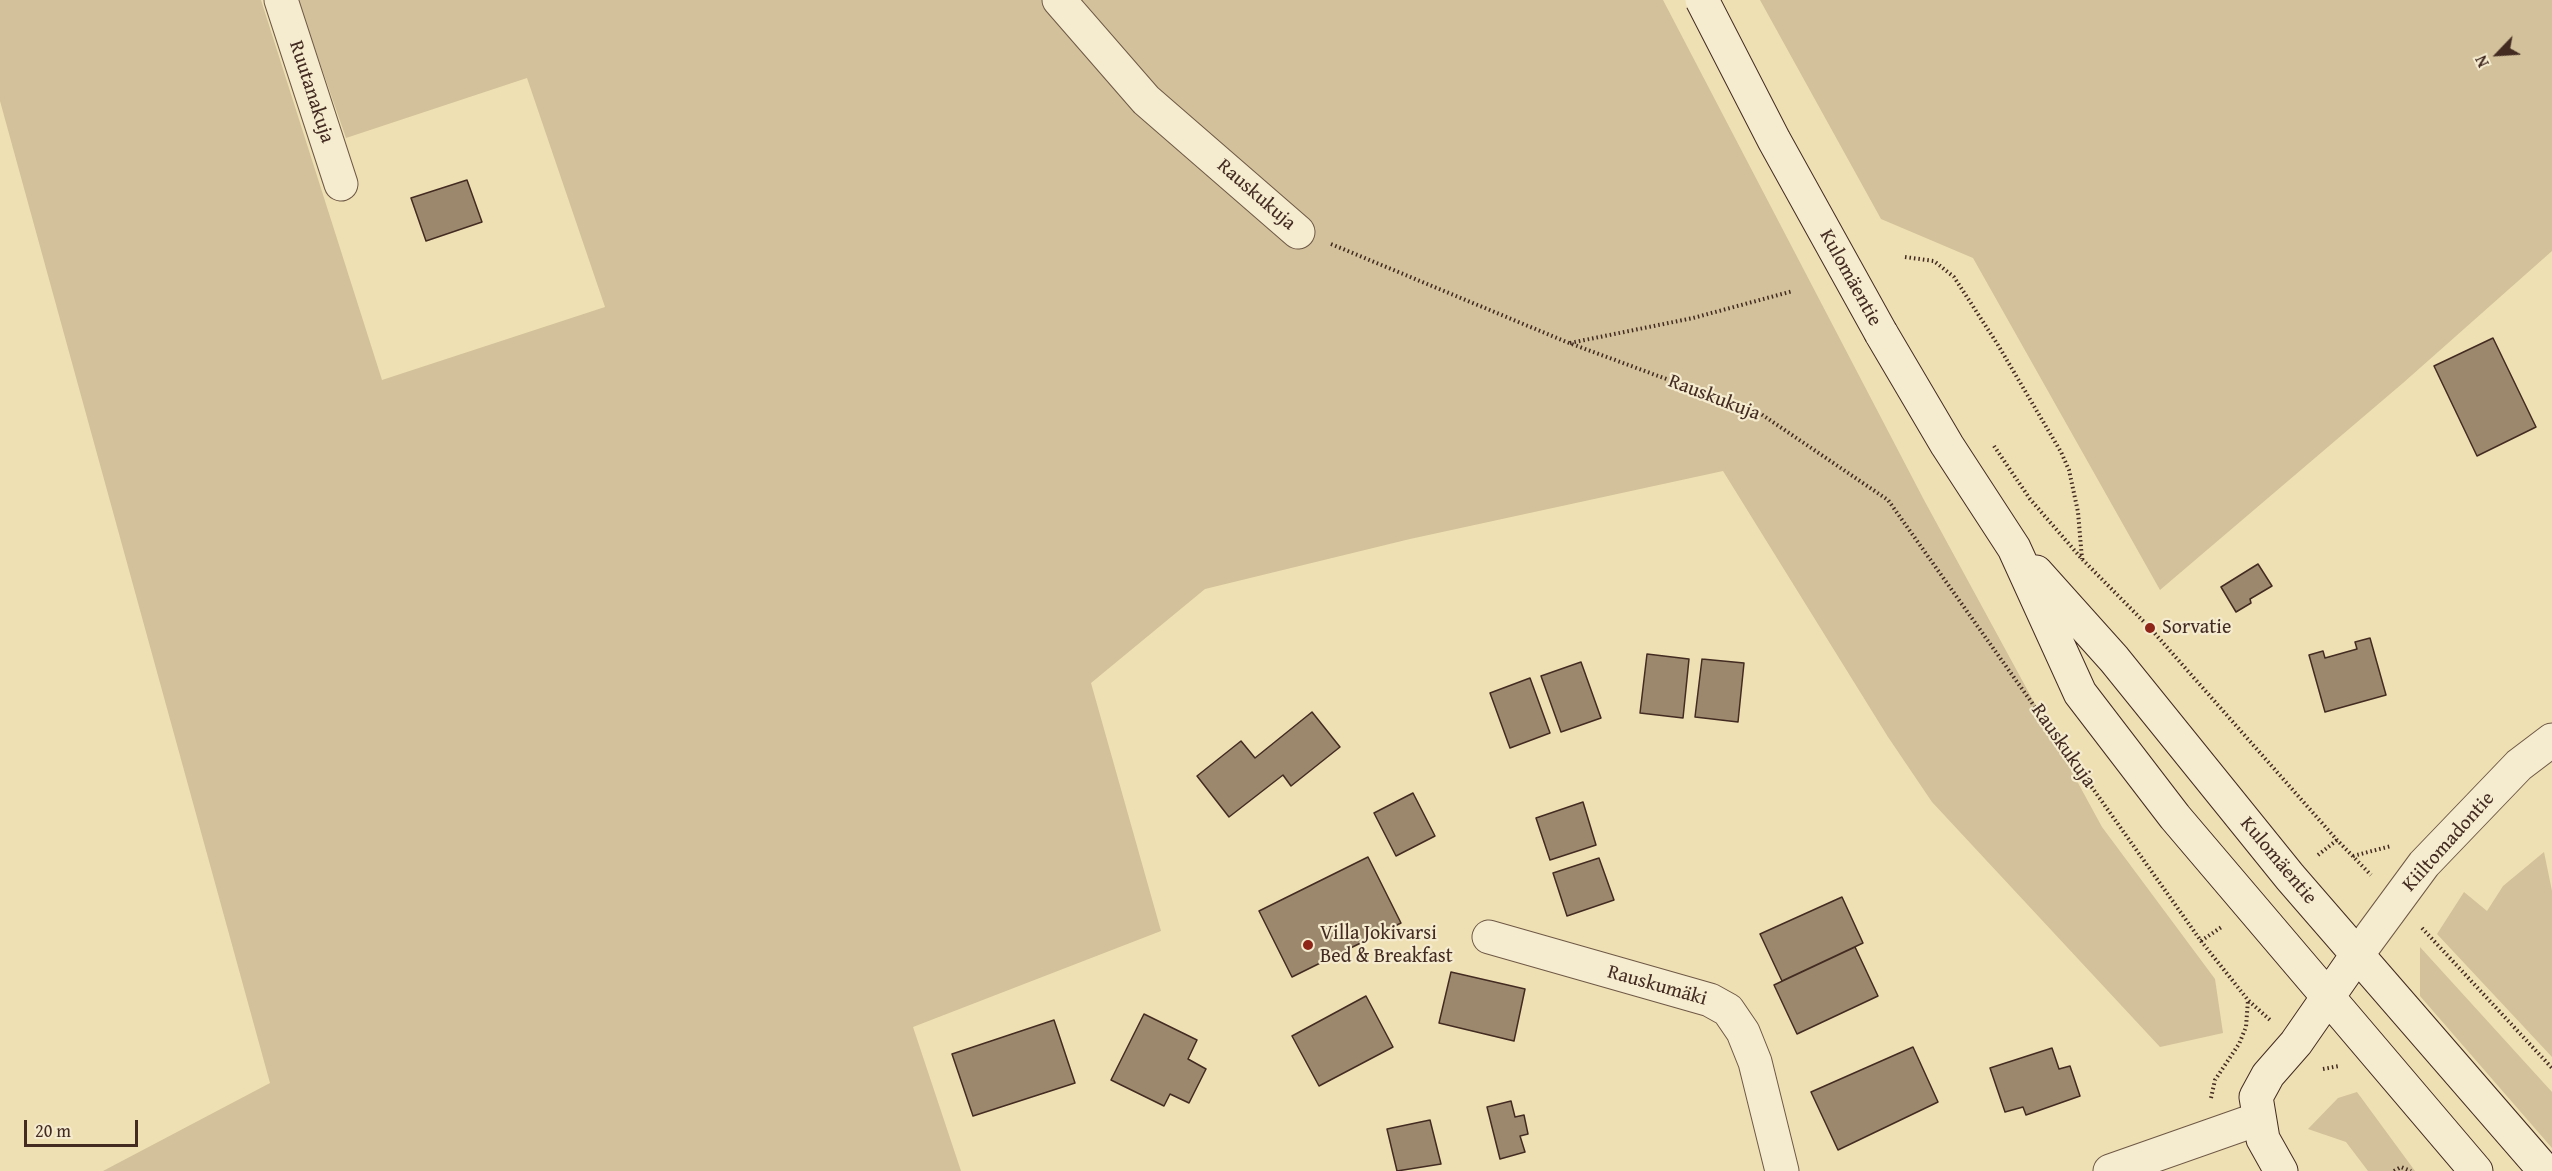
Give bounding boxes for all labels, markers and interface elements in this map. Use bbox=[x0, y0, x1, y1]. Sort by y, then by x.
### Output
north arrow bbox=[2468, 24, 2528, 84]
street label: Ruutanakuja bbox=[283, 38, 339, 146]
text: N bbox=[2469, 52, 2495, 72]
street label: Rauskukuja bbox=[1212, 154, 1300, 236]
street label: Kulomäentie bbox=[1814, 225, 1886, 331]
street label: Rauskukuja bbox=[1665, 370, 1763, 426]
place label: Sorvatie bbox=[2162, 616, 2231, 640]
marker: Sorvatie bbox=[2143, 621, 2157, 635]
street label: Rauskukuja bbox=[2025, 700, 2101, 792]
street label: Kiiltomadontie bbox=[2398, 787, 2500, 897]
street label: Kulomäentie bbox=[2234, 812, 2322, 910]
place label: Villa Jokivarsi Bed & Breakfast bbox=[1320, 922, 1453, 969]
marker: Villa Jokivarsi Bed & Breakfast bbox=[1301, 938, 1315, 952]
street label: Rauskumäki bbox=[1605, 960, 1709, 1012]
scale bar bbox=[27, 1108, 141, 1146]
text: 20 m bbox=[35, 1117, 71, 1144]

